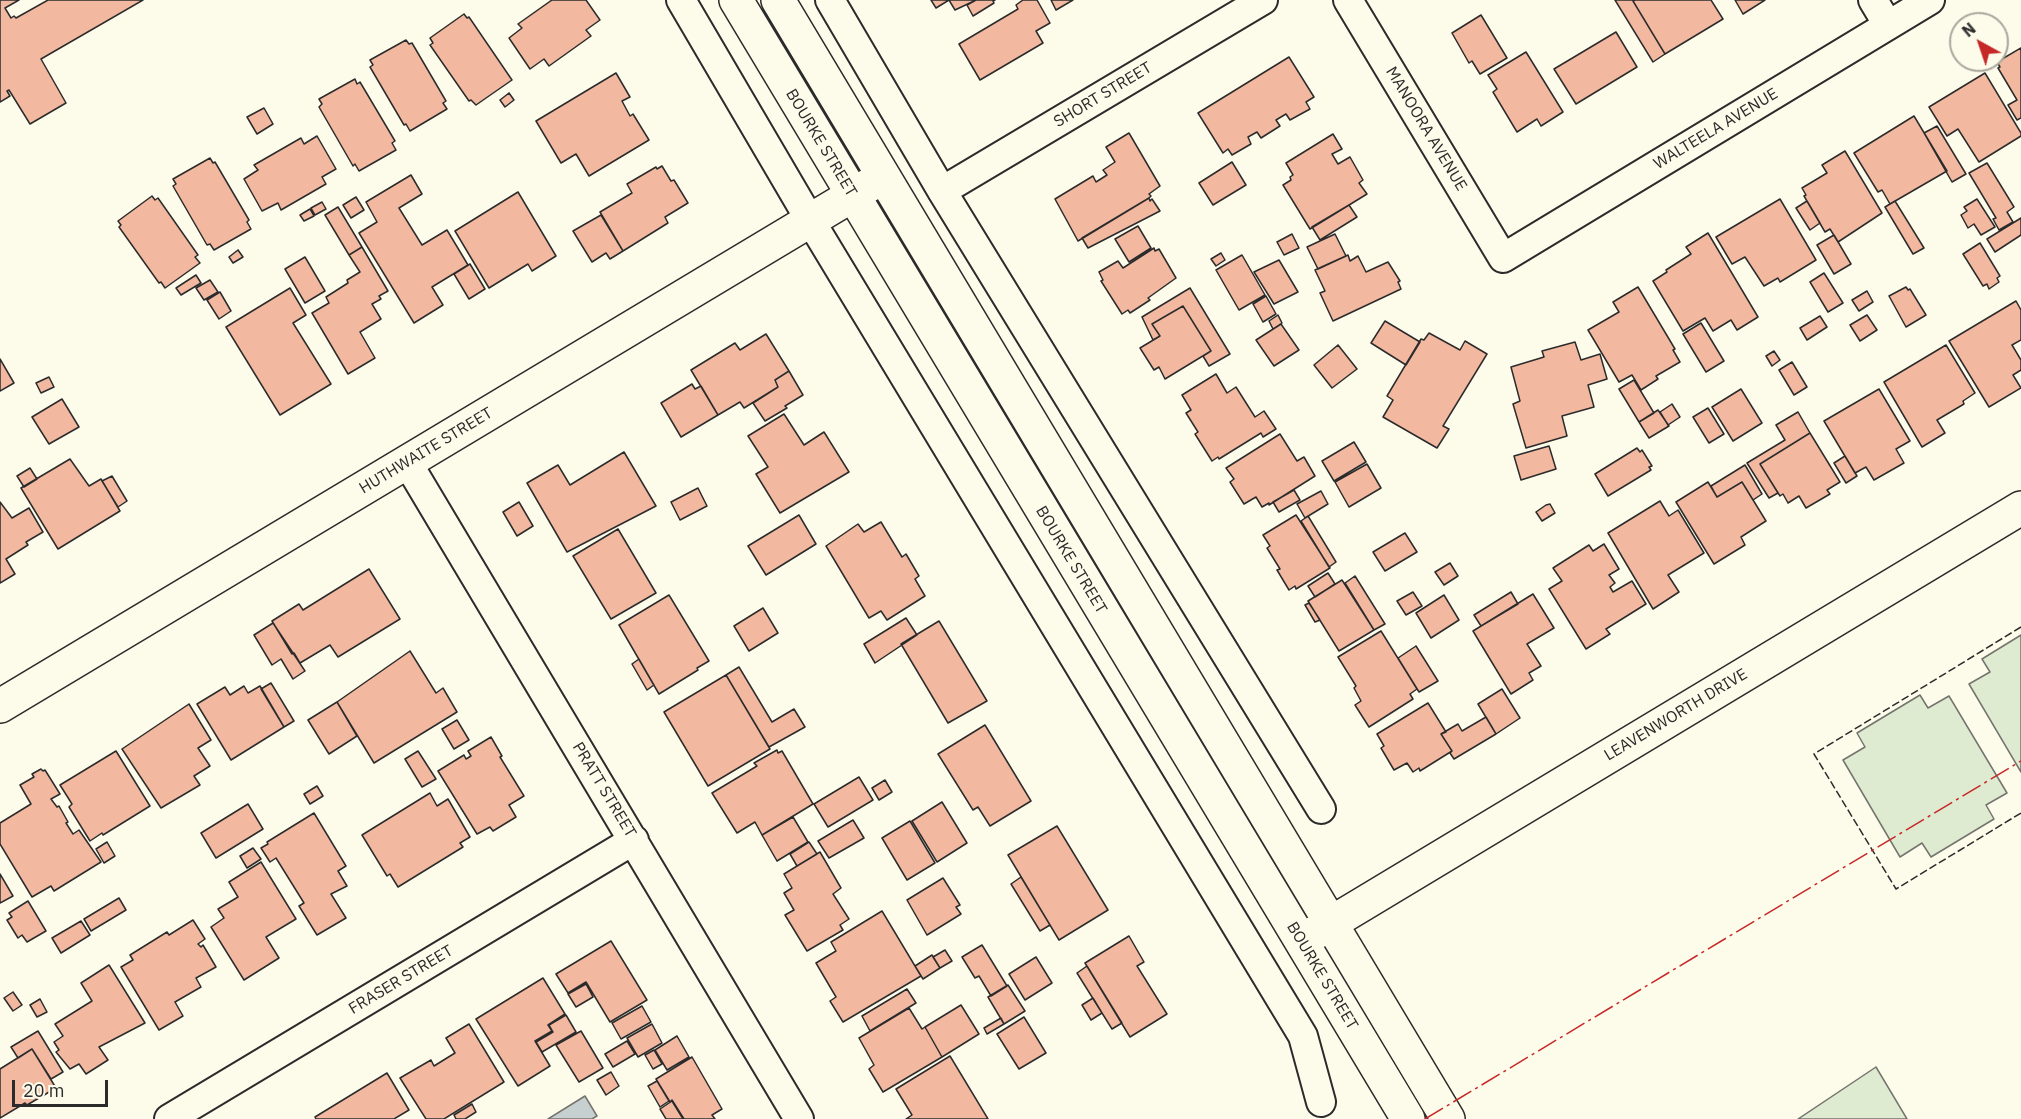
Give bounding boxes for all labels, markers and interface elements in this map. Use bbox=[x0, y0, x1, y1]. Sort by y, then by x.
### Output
north arrow bbox=[1949, 12, 2009, 72]
text: N bbox=[1958, 18, 1980, 41]
street label: SHORT STREET bbox=[1050, 58, 1156, 132]
street label: MANOORA AVENUE bbox=[1381, 63, 1471, 195]
street label: WALTEELA AVENUE bbox=[1650, 84, 1782, 174]
street label: BOURKE STREET bbox=[781, 86, 861, 200]
street label: HUTHWAITE STREET bbox=[356, 404, 496, 498]
street label: BOURKE STREET bbox=[1031, 503, 1111, 617]
street label: LEAVENWORTH DRIVE bbox=[1601, 665, 1751, 765]
street label: PRATT STREET bbox=[568, 739, 640, 841]
street label: BOURKE STREET bbox=[1282, 919, 1362, 1033]
street label: FRASER STREET bbox=[345, 941, 457, 1019]
scale bar bbox=[15, 1068, 111, 1106]
text: 20 m bbox=[23, 1079, 65, 1102]

